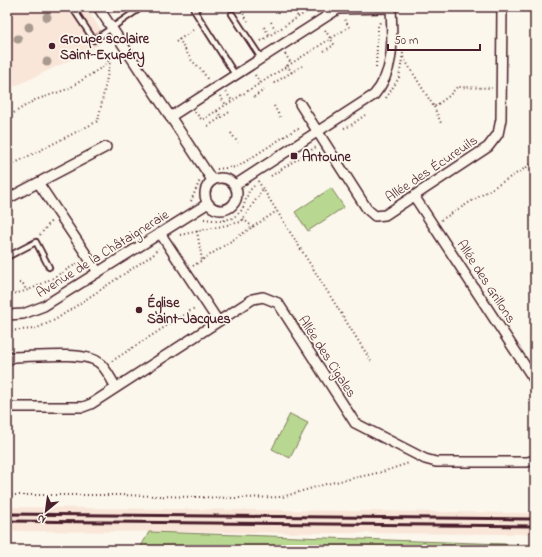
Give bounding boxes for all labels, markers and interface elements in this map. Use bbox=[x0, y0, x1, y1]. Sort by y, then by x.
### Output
scale bar bbox=[388, 26, 480, 52]
place label: Groupe scolaire Saint-Exupéry bbox=[60, 29, 150, 68]
text: 50 m bbox=[394, 32, 418, 50]
marker: Groupe scolaire Saint-Exupéry bbox=[47, 41, 57, 51]
street label: Allée des Écureuils bbox=[381, 131, 482, 208]
place label: Antoune bbox=[302, 147, 351, 168]
marker: Antoune bbox=[289, 151, 299, 161]
street label: Avenue de la Châtaigneraie bbox=[32, 204, 174, 305]
street label: Allée des Grillons bbox=[451, 236, 521, 328]
place label: Église Saint-Jacques bbox=[147, 293, 231, 330]
marker: Église Saint-Jacques bbox=[134, 305, 144, 315]
street label: Allée des Cigales bbox=[292, 312, 361, 402]
north arrow bbox=[26, 491, 66, 531]
text: N bbox=[35, 510, 49, 528]

